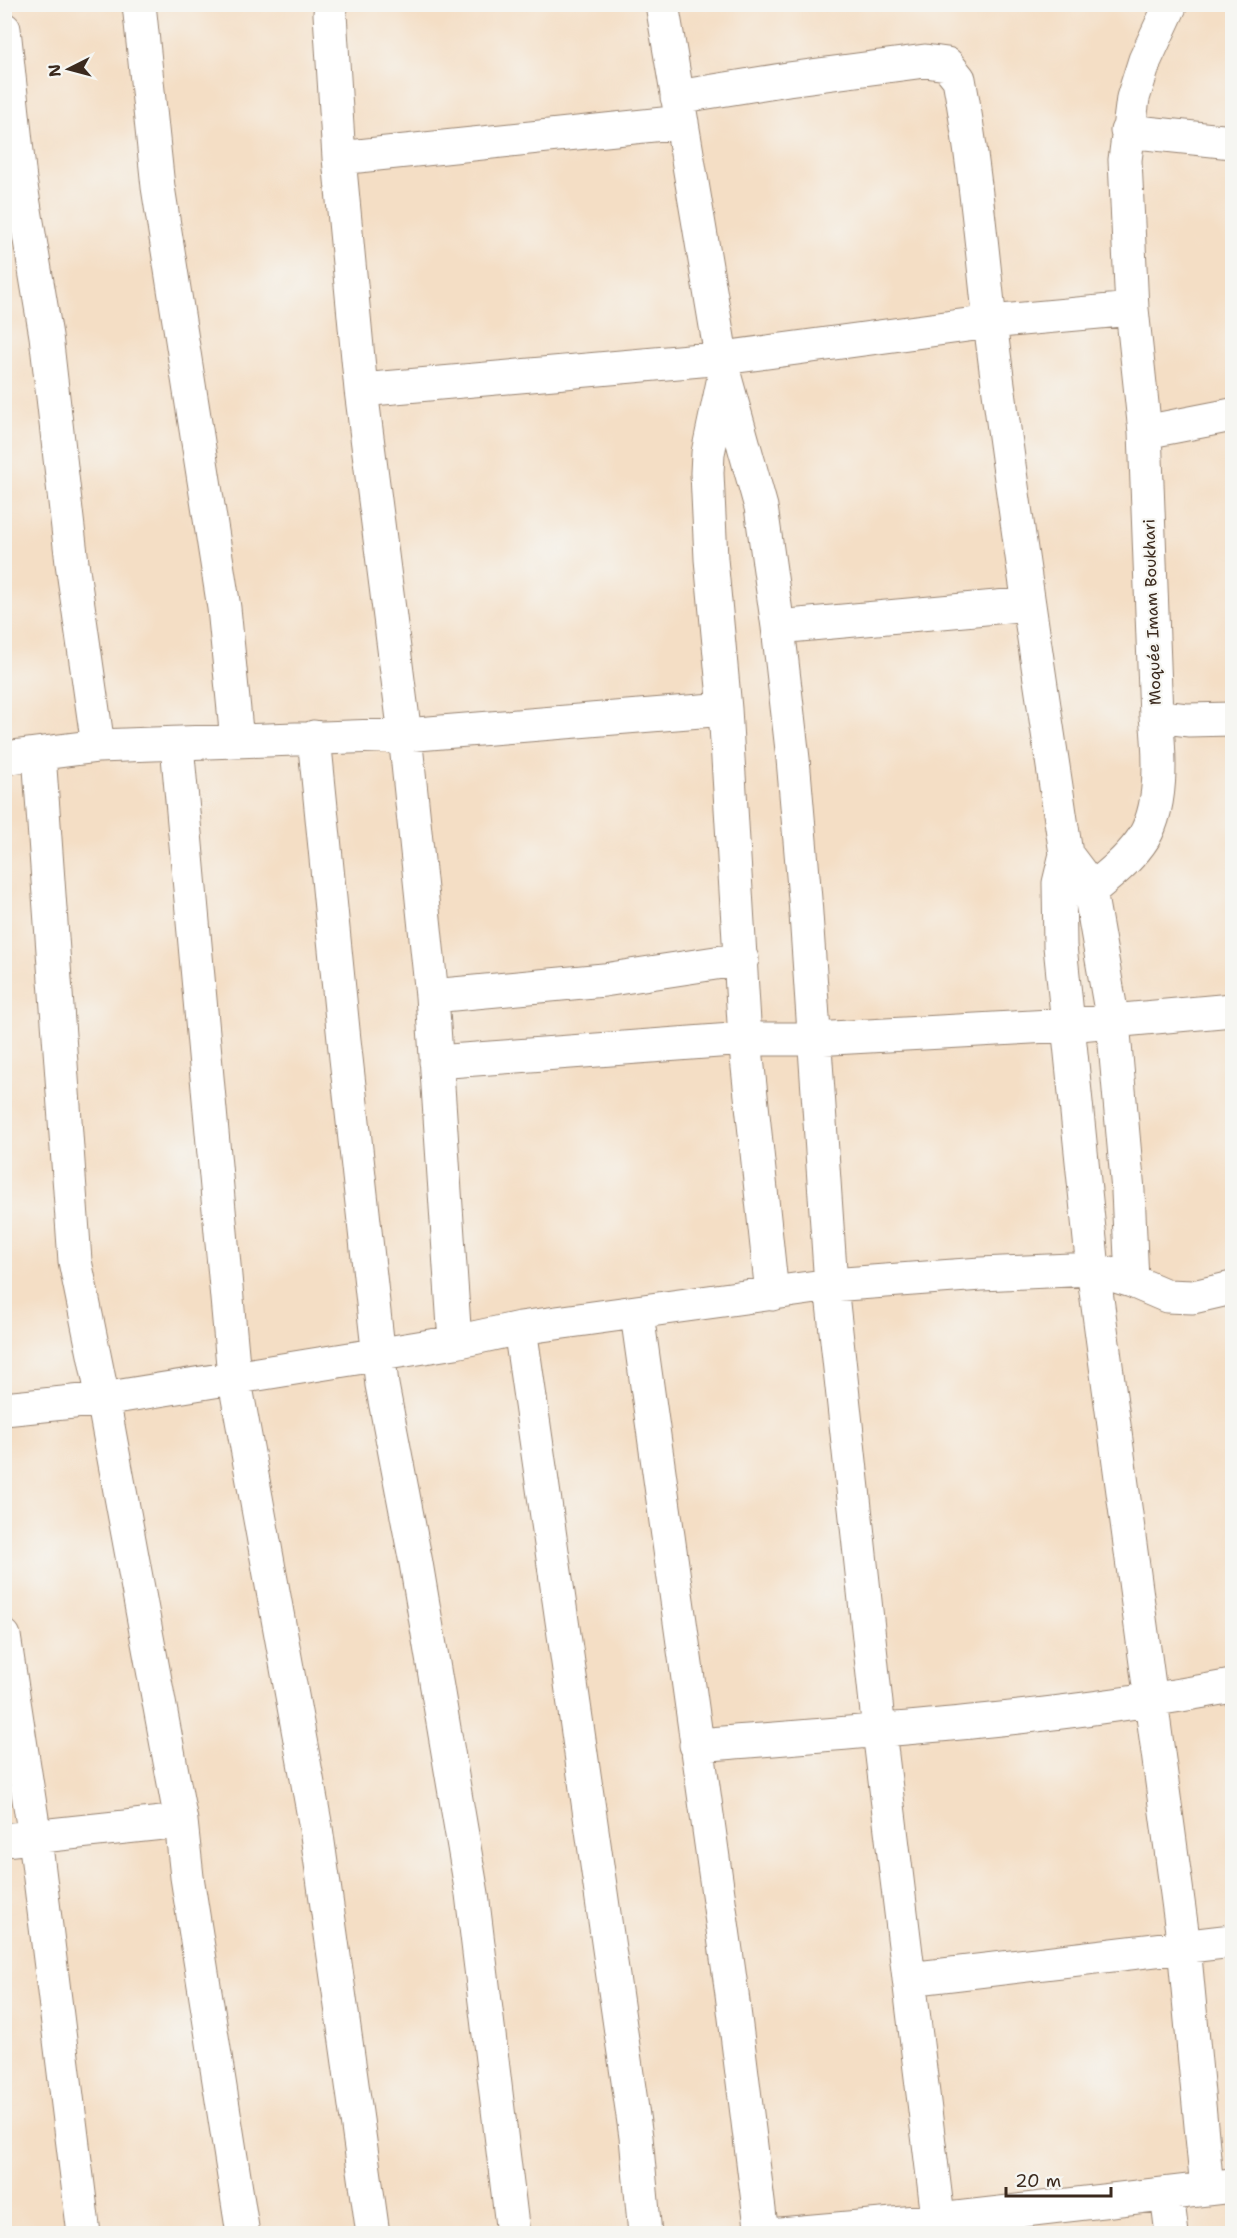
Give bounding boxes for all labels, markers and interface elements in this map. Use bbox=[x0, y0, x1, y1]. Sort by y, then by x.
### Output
north arrow bbox=[39, 39, 99, 99]
text: N bbox=[43, 63, 66, 78]
street label: Moquée Imam Boukhari bbox=[1138, 519, 1166, 705]
scale bar bbox=[1006, 2160, 1111, 2198]
text: 20 m bbox=[1015, 2169, 1061, 2193]

